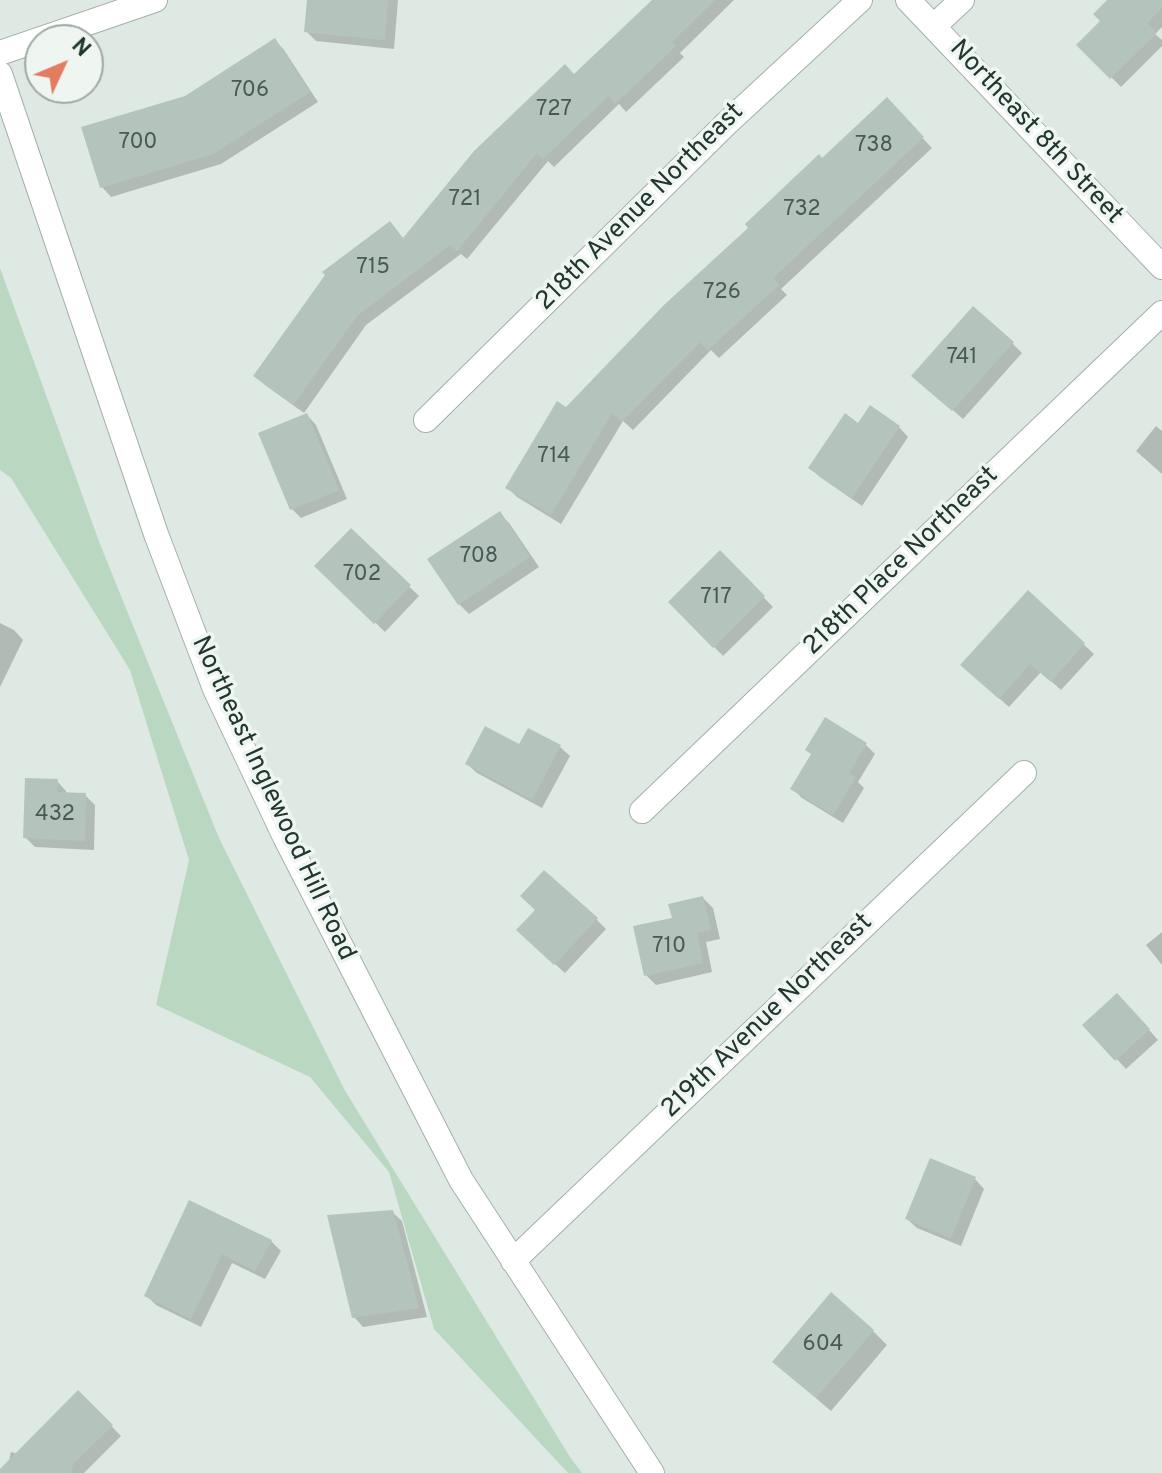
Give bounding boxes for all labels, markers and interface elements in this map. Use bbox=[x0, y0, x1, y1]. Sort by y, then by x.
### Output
north arrow bbox=[24, 24, 104, 104]
text: N bbox=[65, 33, 95, 63]
street label: Northeast 8th Street bbox=[942, 35, 1128, 231]
house number: 706 bbox=[231, 79, 269, 105]
street label: 218th Avenue Northeast bbox=[531, 98, 751, 318]
house number: 727 bbox=[536, 98, 572, 124]
house number: 700 bbox=[119, 131, 157, 157]
house number: 738 bbox=[855, 134, 893, 160]
house number: 721 bbox=[449, 188, 481, 214]
house number: 732 bbox=[783, 198, 821, 224]
house number: 715 bbox=[356, 256, 390, 282]
house number: 726 bbox=[703, 281, 741, 307]
house number: 741 bbox=[946, 346, 978, 372]
house number: 714 bbox=[537, 445, 571, 471]
street label: 218th Place Northeast bbox=[798, 461, 1006, 663]
house number: 708 bbox=[460, 545, 498, 571]
house number: 702 bbox=[343, 563, 381, 589]
house number: 717 bbox=[700, 586, 732, 612]
street label: Northeast Inglewood Hill Road bbox=[183, 632, 361, 966]
house number: 432 bbox=[35, 803, 75, 829]
street label: 219th Avenue Northeast bbox=[656, 908, 880, 1126]
house number: 710 bbox=[652, 935, 686, 961]
house number: 604 bbox=[803, 1333, 843, 1359]

